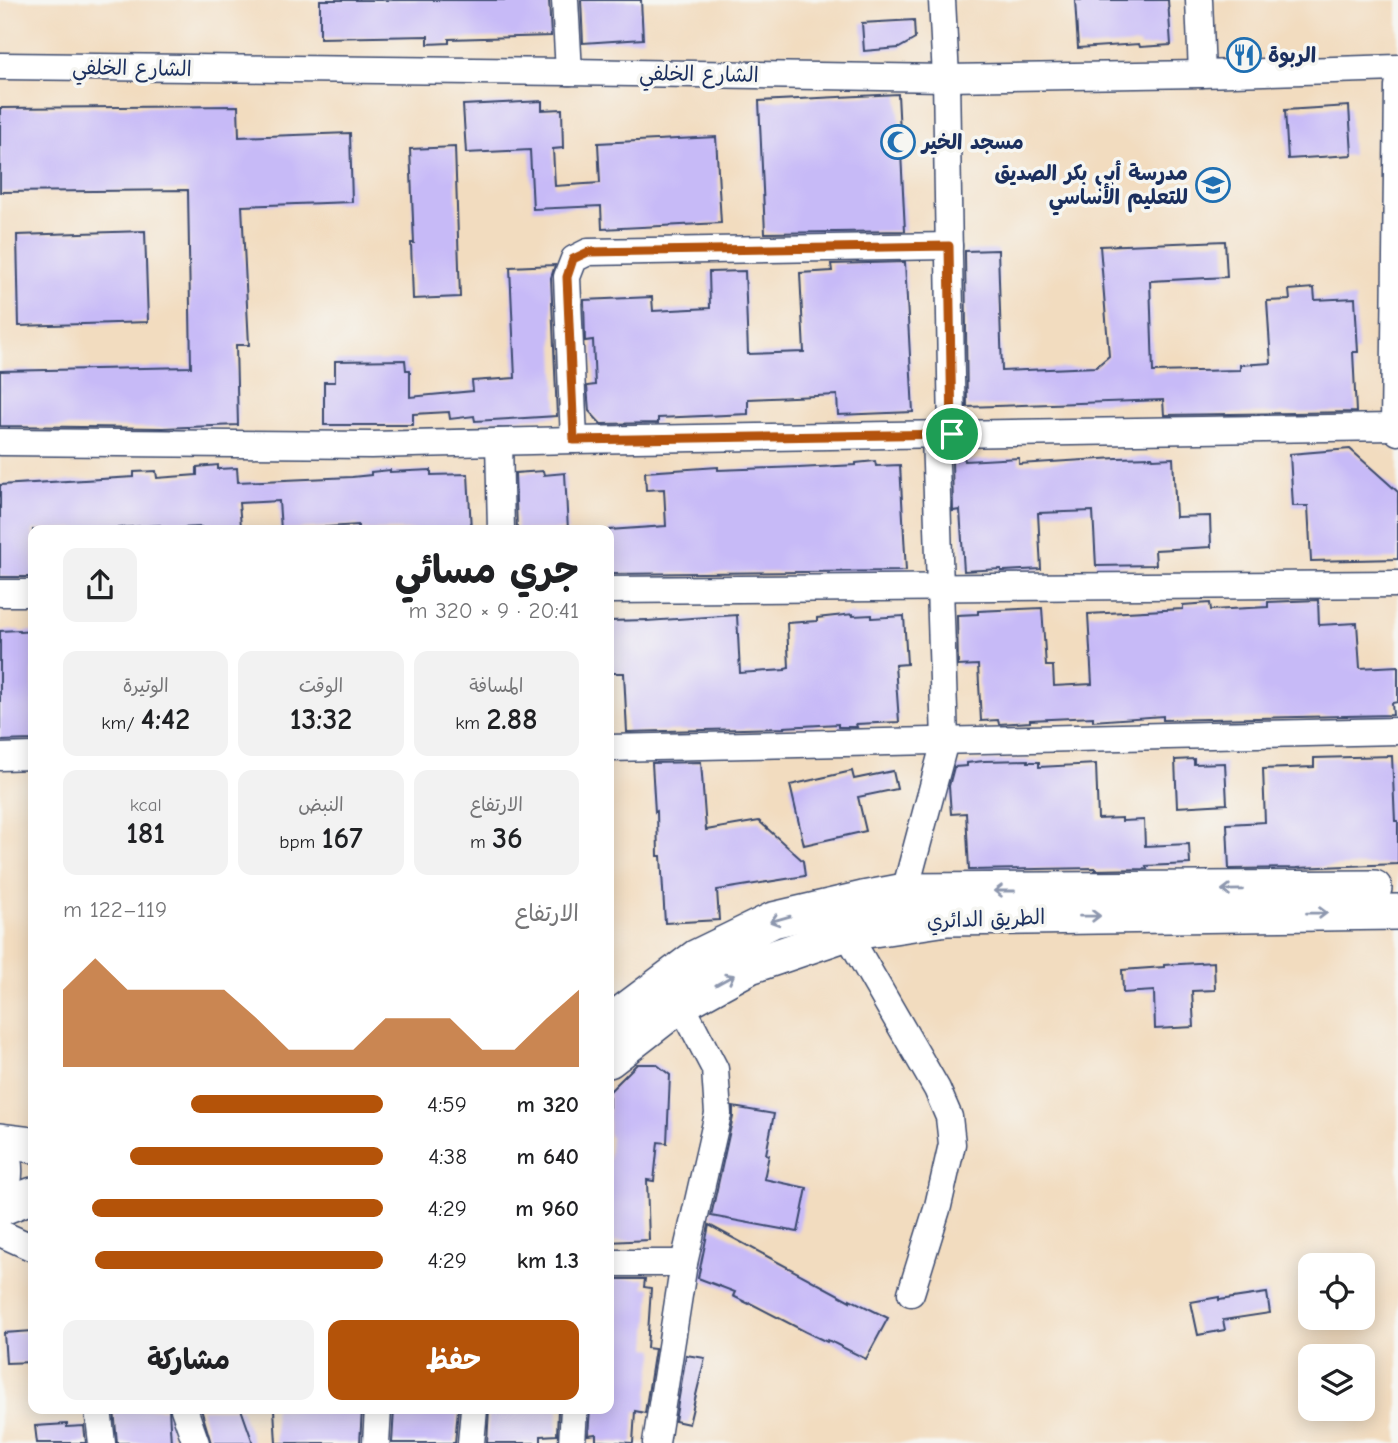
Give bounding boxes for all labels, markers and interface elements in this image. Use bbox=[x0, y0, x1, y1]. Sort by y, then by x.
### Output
restaurant icon: الربوة bbox=[1225, 36, 1263, 74]
place label: الربوة bbox=[1268, 43, 1316, 68]
street label: الشارع الخلفي bbox=[72, 55, 192, 88]
street label: الشارع الخلفي bbox=[639, 61, 759, 94]
mosque icon: مسجد الخير bbox=[879, 123, 917, 161]
place label: مسجد الخير bbox=[920, 130, 1024, 155]
place label: مدرسة أبي بكر الصديق للتعليم الأساسي bbox=[994, 160, 1188, 216]
school or university icon: مدرسة أبي بكر الصديق للتعليم الأساسي bbox=[1194, 166, 1232, 204]
pin bbox=[922, 404, 982, 464]
icon: arrive bbox=[933, 415, 971, 453]
button: share bbox=[63, 548, 137, 622]
text: جري مسائي bbox=[395, 549, 579, 593]
text: 20:41 · 9 × 320 m bbox=[408, 597, 579, 624]
text: الوتيرة bbox=[123, 675, 169, 697]
text: الوقت bbox=[299, 675, 343, 697]
text: المسافة bbox=[469, 675, 523, 697]
text: 4:42 bbox=[141, 702, 190, 737]
text: 13:32 bbox=[290, 702, 352, 737]
text: 2.88 bbox=[486, 702, 538, 737]
text: /km bbox=[101, 712, 141, 734]
text: km bbox=[455, 712, 486, 734]
text: kcal bbox=[130, 794, 162, 816]
text: النبض bbox=[298, 794, 344, 816]
text: الارتفاع bbox=[470, 794, 523, 816]
text: 181 bbox=[126, 816, 165, 851]
text: 167 bbox=[322, 821, 363, 856]
text: 36 bbox=[492, 821, 523, 856]
text: bpm bbox=[279, 831, 322, 853]
text: m bbox=[470, 831, 492, 853]
one-way arrow bbox=[1221, 883, 1244, 897]
one-way arrow bbox=[993, 884, 1016, 898]
text: 119–122 m bbox=[63, 896, 167, 923]
text: الارتفاع bbox=[515, 900, 579, 927]
street label: الطريق الدائري bbox=[926, 905, 1046, 936]
one-way arrow bbox=[1305, 906, 1328, 920]
one-way arrow bbox=[1078, 909, 1101, 923]
one-way arrow bbox=[769, 914, 791, 927]
one-way arrow bbox=[715, 973, 735, 987]
text: 4:59 bbox=[427, 1091, 467, 1118]
text: 320 m bbox=[517, 1091, 579, 1118]
text: 4:38 bbox=[428, 1143, 467, 1170]
text: 640 m bbox=[517, 1143, 579, 1170]
text: 4:29 bbox=[427, 1195, 467, 1222]
text: 960 m bbox=[515, 1195, 579, 1222]
text: 4:29 bbox=[427, 1247, 467, 1274]
text: 1.3 km bbox=[517, 1247, 579, 1274]
map controls bbox=[1298, 1253, 1375, 1421]
button: locate bbox=[1298, 1253, 1375, 1330]
button: مشاركة bbox=[63, 1320, 314, 1400]
button: حفظ bbox=[328, 1320, 579, 1400]
button: layers bbox=[1298, 1344, 1375, 1421]

